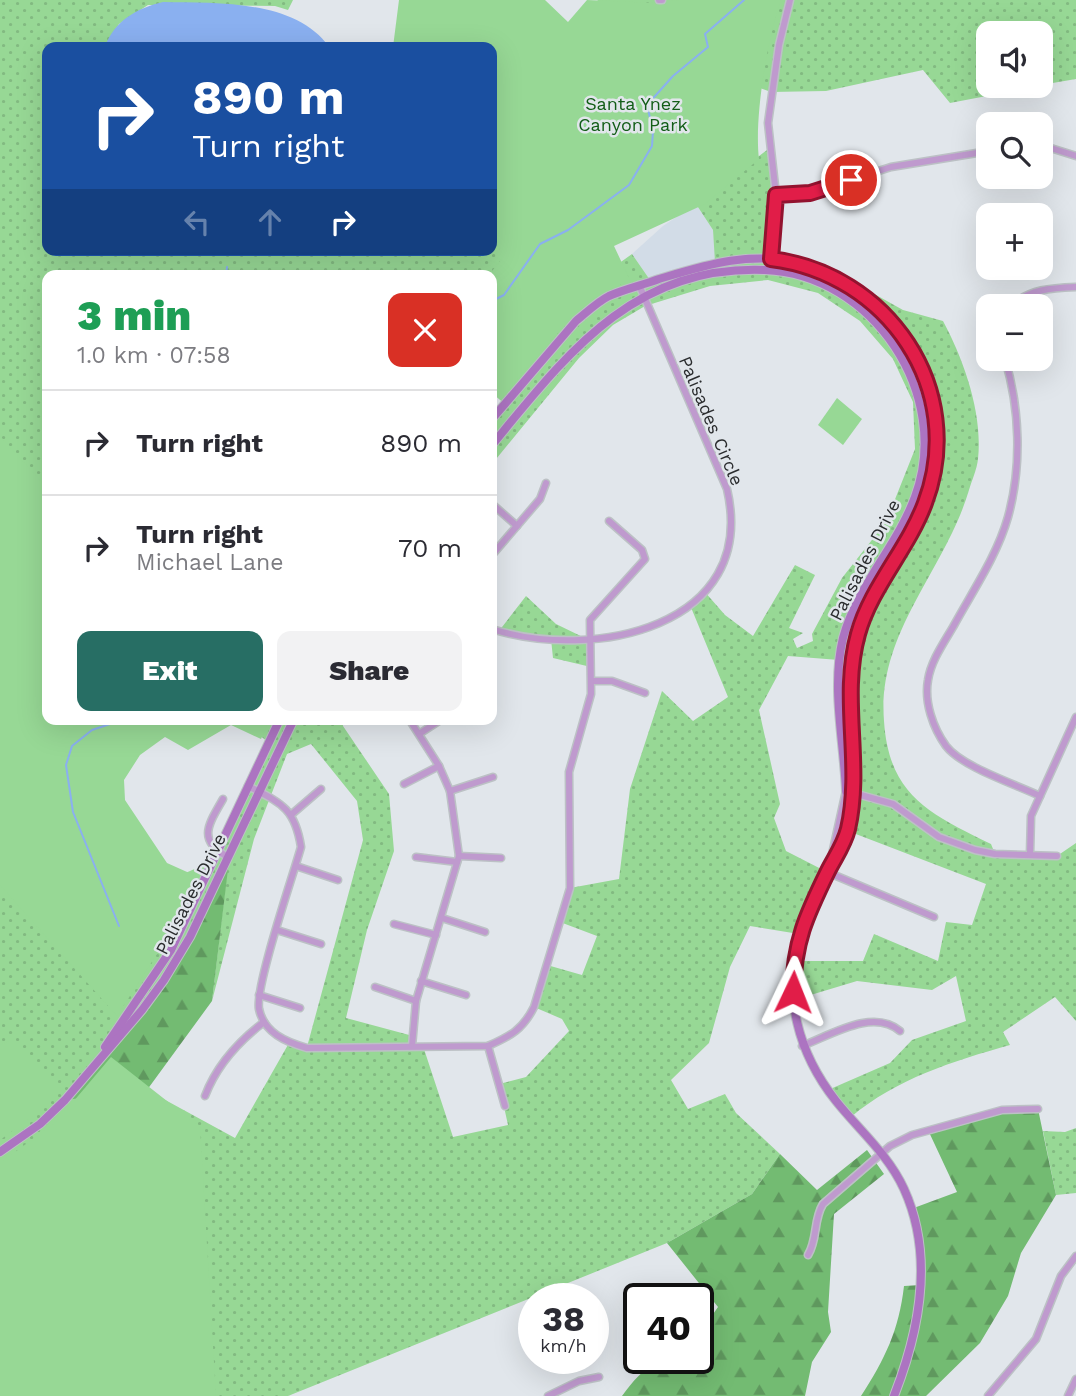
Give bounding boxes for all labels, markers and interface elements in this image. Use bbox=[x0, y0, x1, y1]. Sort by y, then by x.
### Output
map controls bbox=[976, 21, 1053, 371]
button: sound bbox=[976, 21, 1053, 98]
text: 890 m bbox=[192, 68, 345, 126]
icon: right bbox=[77, 70, 168, 161]
park label: Santa Ynez Canyon Park bbox=[578, 93, 688, 135]
button: search bbox=[976, 112, 1053, 189]
text: Turn right bbox=[192, 127, 344, 165]
pin bbox=[821, 150, 881, 210]
icon: arrive bbox=[832, 161, 870, 199]
icon: left bbox=[178, 203, 216, 241]
icon: ahead bbox=[251, 203, 289, 241]
icon: right bbox=[324, 203, 362, 241]
button: + bbox=[976, 203, 1053, 280]
text: 3 min bbox=[77, 291, 191, 340]
button: close bbox=[388, 293, 462, 367]
button: − bbox=[976, 294, 1053, 371]
text: 1.0 km · 07:58 bbox=[77, 342, 231, 369]
street label: Palisades Circle bbox=[675, 353, 748, 489]
icon: right bbox=[77, 424, 115, 462]
text: Turn right bbox=[136, 428, 263, 458]
text: 890 m bbox=[380, 428, 462, 458]
street label: Palisades Drive bbox=[825, 496, 904, 624]
text: Turn right bbox=[136, 519, 263, 549]
icon: right bbox=[77, 529, 115, 567]
text: 70 m bbox=[398, 533, 462, 563]
text: Michael Lane bbox=[136, 549, 284, 576]
button: Exit bbox=[77, 631, 263, 711]
button: Share bbox=[277, 631, 462, 711]
street label: Palisades Drive bbox=[151, 830, 230, 958]
position arrow bbox=[756, 955, 830, 1029]
speed limit sign: 40 bbox=[623, 1283, 714, 1374]
text: 38 bbox=[542, 1298, 585, 1340]
text: km/h bbox=[540, 1335, 587, 1356]

